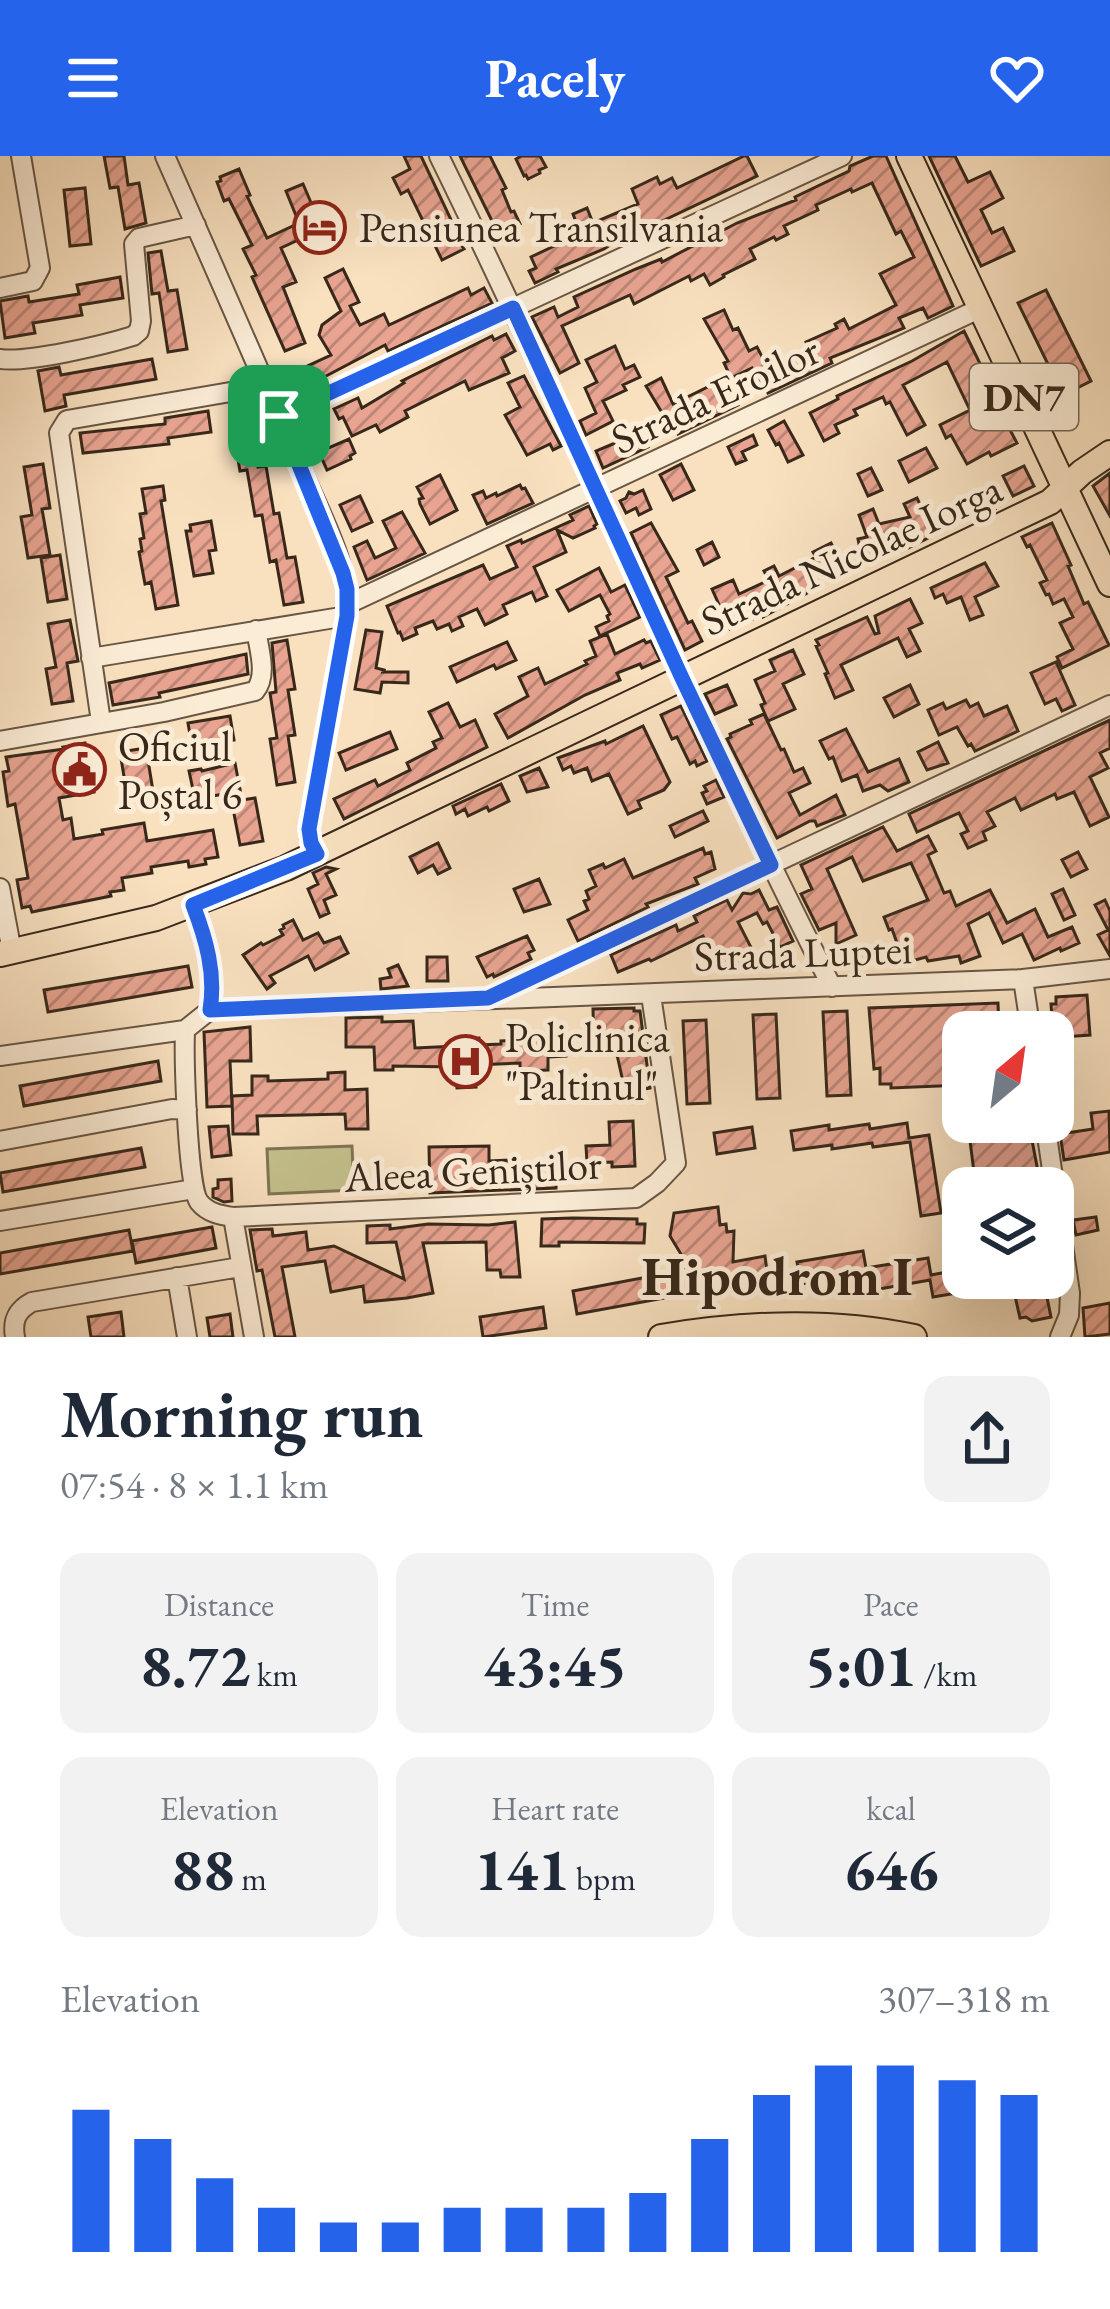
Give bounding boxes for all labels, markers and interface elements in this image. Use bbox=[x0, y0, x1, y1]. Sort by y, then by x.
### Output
text: Pacely bbox=[485, 43, 625, 113]
icon: menu bbox=[60, 45, 126, 111]
icon: heart bbox=[984, 45, 1050, 111]
hotel icon: Pensiunea Transilvania bbox=[292, 199, 348, 255]
place label: Pensiunea Transilvania bbox=[359, 200, 723, 255]
street label: Strada Eroilor bbox=[602, 322, 828, 467]
road number: DN7 bbox=[970, 364, 1078, 430]
pin bbox=[228, 365, 330, 467]
icon: arrive bbox=[246, 383, 312, 449]
street label: Strada Nicolae Iorga bbox=[692, 461, 1011, 648]
place label: Oficiul Poștal 6 bbox=[118, 719, 242, 822]
public building icon: Oficiul Poștal 6 bbox=[51, 742, 107, 798]
street label: Strada Luptei bbox=[693, 921, 913, 984]
place label: Policlinica "Paltinul" bbox=[505, 1010, 670, 1113]
north arrow bbox=[942, 1011, 1074, 1143]
map controls bbox=[942, 1011, 1074, 1299]
hospital icon: Policlinica "Paltinul" bbox=[438, 1033, 494, 1089]
street label: Aleea Geniștilor bbox=[342, 1136, 603, 1205]
button: layers bbox=[942, 1167, 1074, 1299]
district label: Hipodrom I bbox=[642, 1241, 912, 1311]
text: Morning run bbox=[60, 1371, 424, 1457]
button: share bbox=[924, 1376, 1050, 1502]
text: 07:54 · 8 × 1.1 km bbox=[60, 1459, 329, 1510]
text: Distance bbox=[164, 1583, 274, 1626]
text: Time bbox=[521, 1583, 589, 1626]
text: Pace bbox=[863, 1583, 919, 1626]
text: 8.72 bbox=[140, 1626, 250, 1704]
text: 43:45 bbox=[483, 1626, 627, 1704]
text: 5:01 bbox=[804, 1626, 917, 1704]
text: km bbox=[250, 1653, 298, 1696]
text: /km bbox=[917, 1653, 978, 1696]
text: Elevation bbox=[160, 1787, 278, 1830]
text: Heart rate bbox=[491, 1787, 619, 1830]
text: kcal bbox=[866, 1787, 916, 1830]
text: 88 bbox=[171, 1830, 235, 1908]
text: 141 bbox=[474, 1830, 569, 1908]
text: 646 bbox=[843, 1830, 939, 1908]
text: m bbox=[235, 1857, 267, 1900]
text: bpm bbox=[569, 1857, 636, 1900]
text: Elevation bbox=[60, 1973, 200, 2024]
text: 307–318 m bbox=[878, 1973, 1050, 2024]

